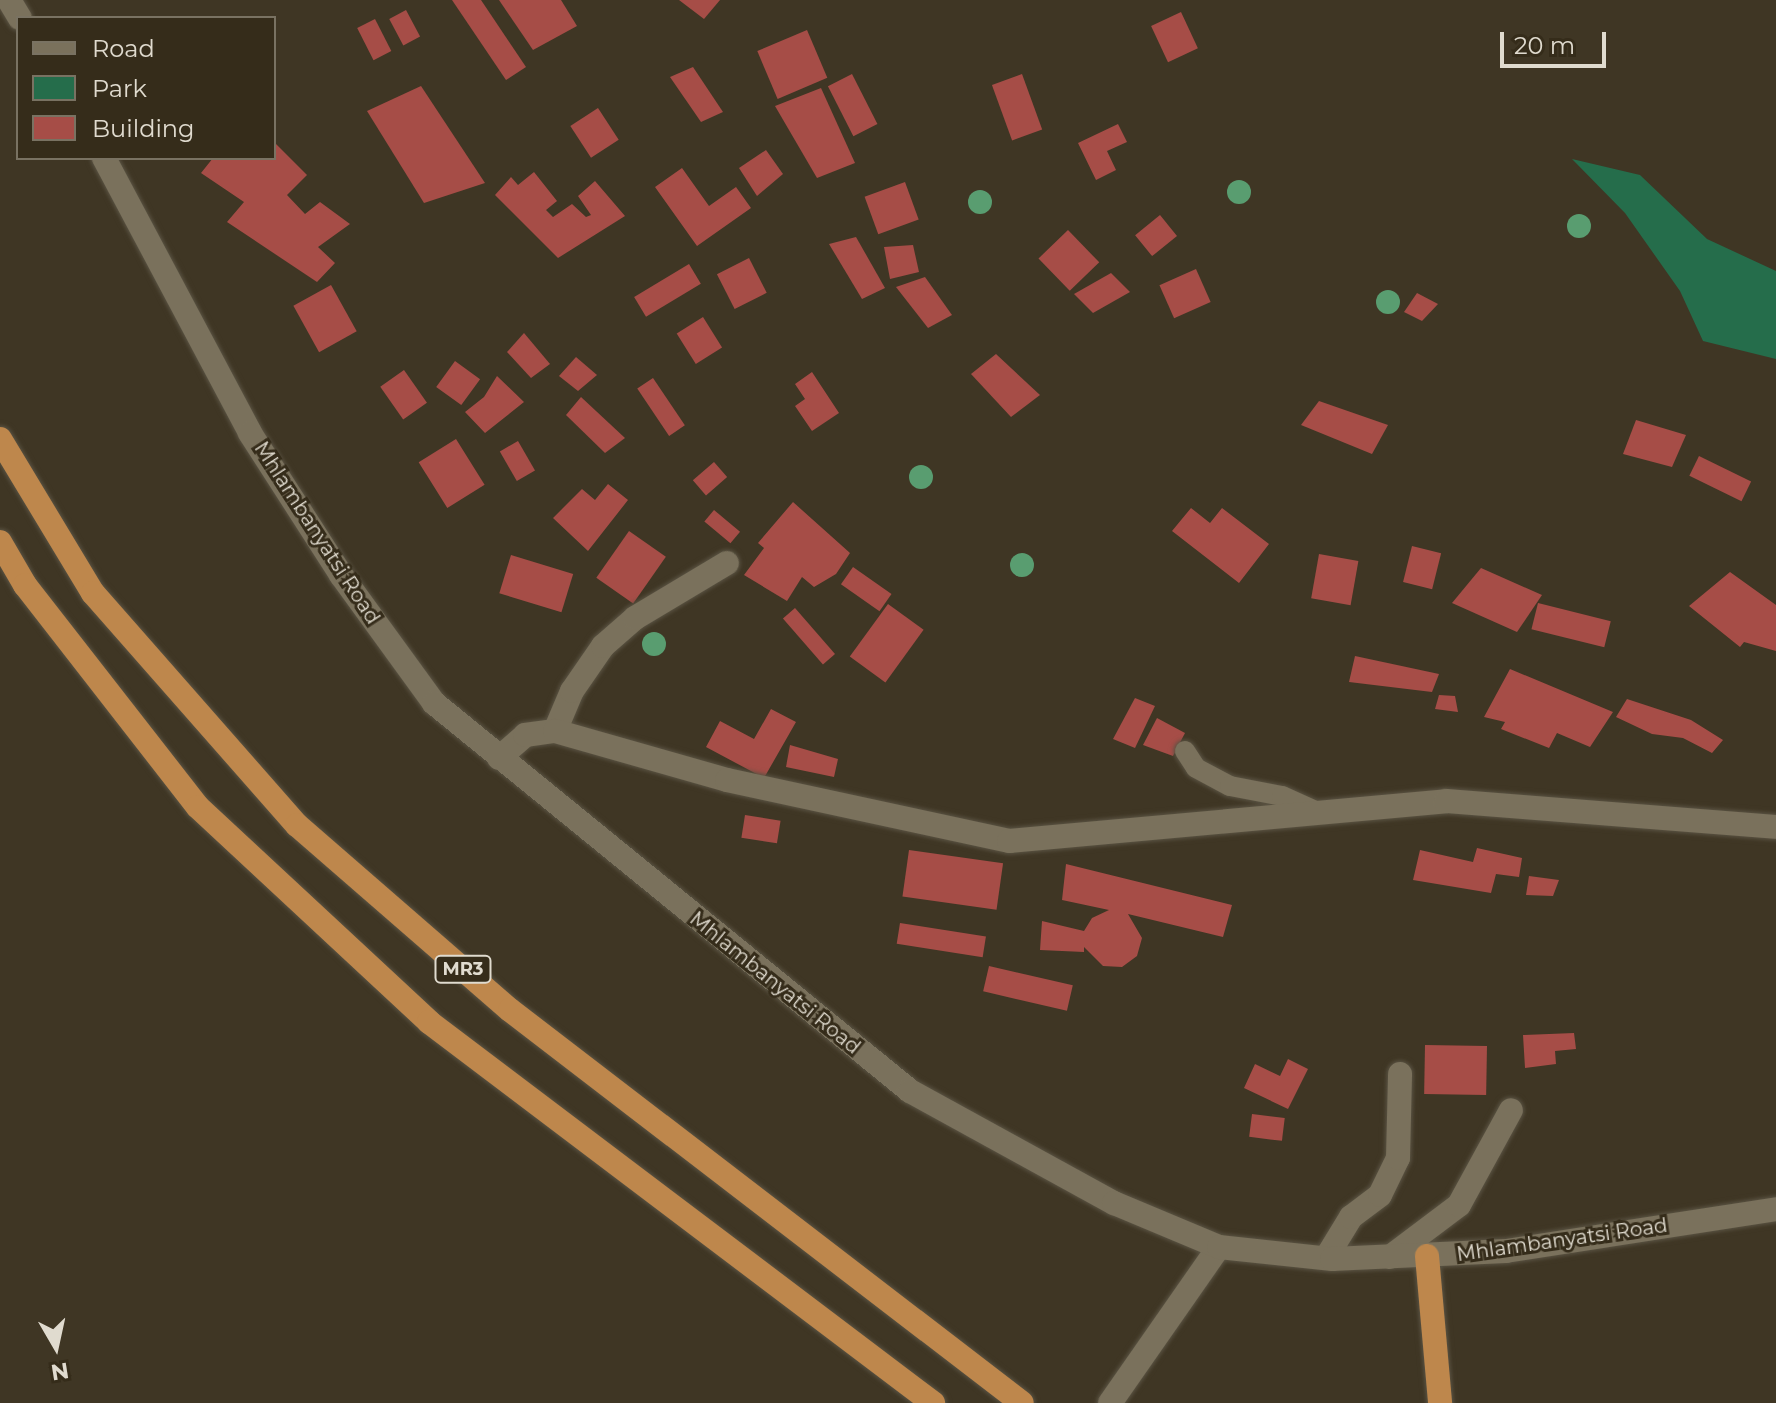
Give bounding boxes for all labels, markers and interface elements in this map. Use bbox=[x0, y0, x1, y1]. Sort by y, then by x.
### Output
legend bbox=[16, 16, 276, 160]
scale bar bbox=[1504, 16, 1610, 66]
text: 20 m bbox=[1514, 31, 1575, 60]
text: Road bbox=[92, 34, 155, 63]
text: Park bbox=[92, 74, 147, 103]
text: Building bbox=[92, 114, 195, 143]
street label: Mhlambanyatsi Road bbox=[249, 437, 385, 629]
street label: Mhlambanyatsi Road bbox=[685, 907, 865, 1059]
road number: MR3 bbox=[433, 955, 493, 983]
street label: Mhlambanyatsi Road bbox=[1455, 1213, 1669, 1267]
north arrow bbox=[16, 1307, 96, 1387]
text: N bbox=[49, 1356, 71, 1386]

